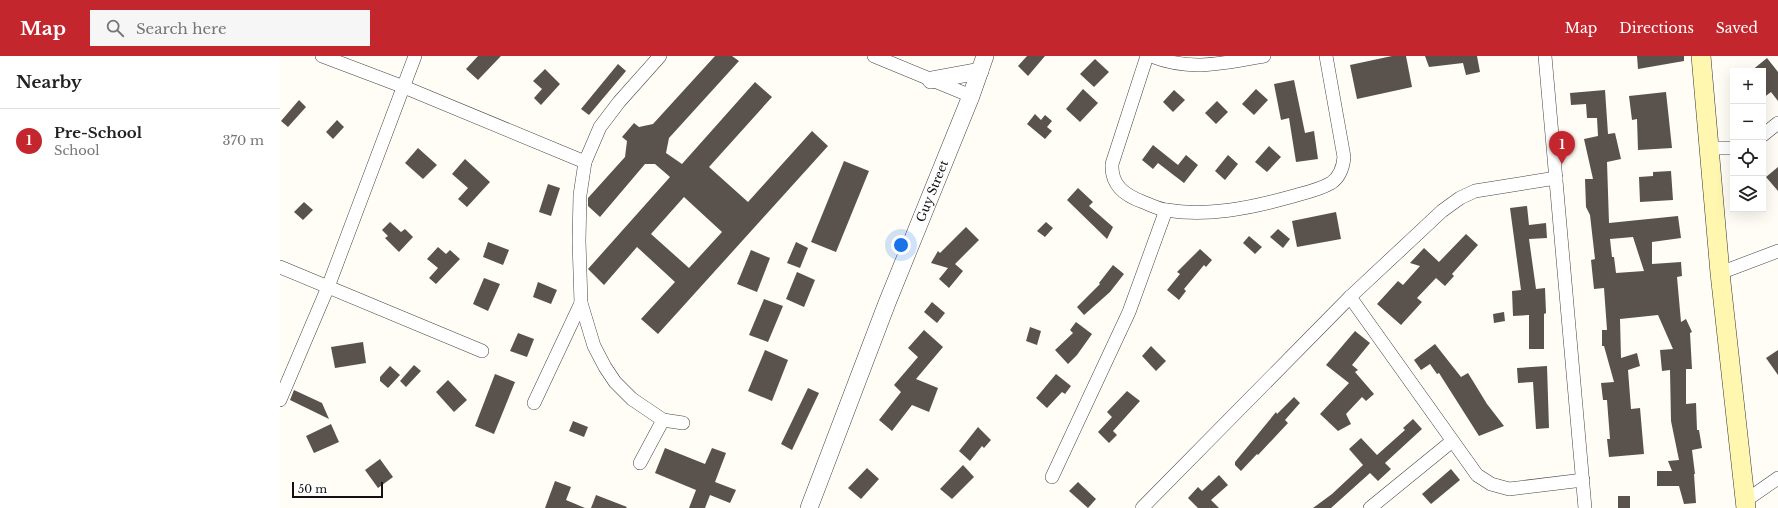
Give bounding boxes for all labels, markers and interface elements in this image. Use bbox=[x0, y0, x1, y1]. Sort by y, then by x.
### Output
search box bbox=[90, 10, 370, 46]
text: Map bbox=[20, 17, 66, 40]
icon: search bbox=[104, 17, 126, 39]
text: Search here bbox=[136, 19, 227, 38]
text: Map bbox=[1565, 19, 1597, 37]
text: Directions bbox=[1619, 19, 1694, 37]
text: Saved bbox=[1716, 19, 1758, 37]
map controls bbox=[1730, 68, 1766, 212]
button: + bbox=[1730, 68, 1766, 104]
text: Nearby bbox=[16, 72, 82, 93]
button: − bbox=[1730, 104, 1766, 140]
text: Pre-School bbox=[54, 123, 142, 142]
pin: 1 bbox=[1549, 131, 1575, 164]
text: 1 bbox=[26, 132, 32, 149]
text: 370 m bbox=[223, 132, 264, 149]
button: locate bbox=[1730, 140, 1766, 176]
text: School bbox=[54, 142, 100, 159]
street label: Guy Street bbox=[913, 157, 951, 224]
button: layers bbox=[1730, 176, 1766, 212]
your location bbox=[891, 235, 911, 255]
scale bar bbox=[292, 480, 383, 499]
text: 50 m bbox=[298, 482, 327, 496]

